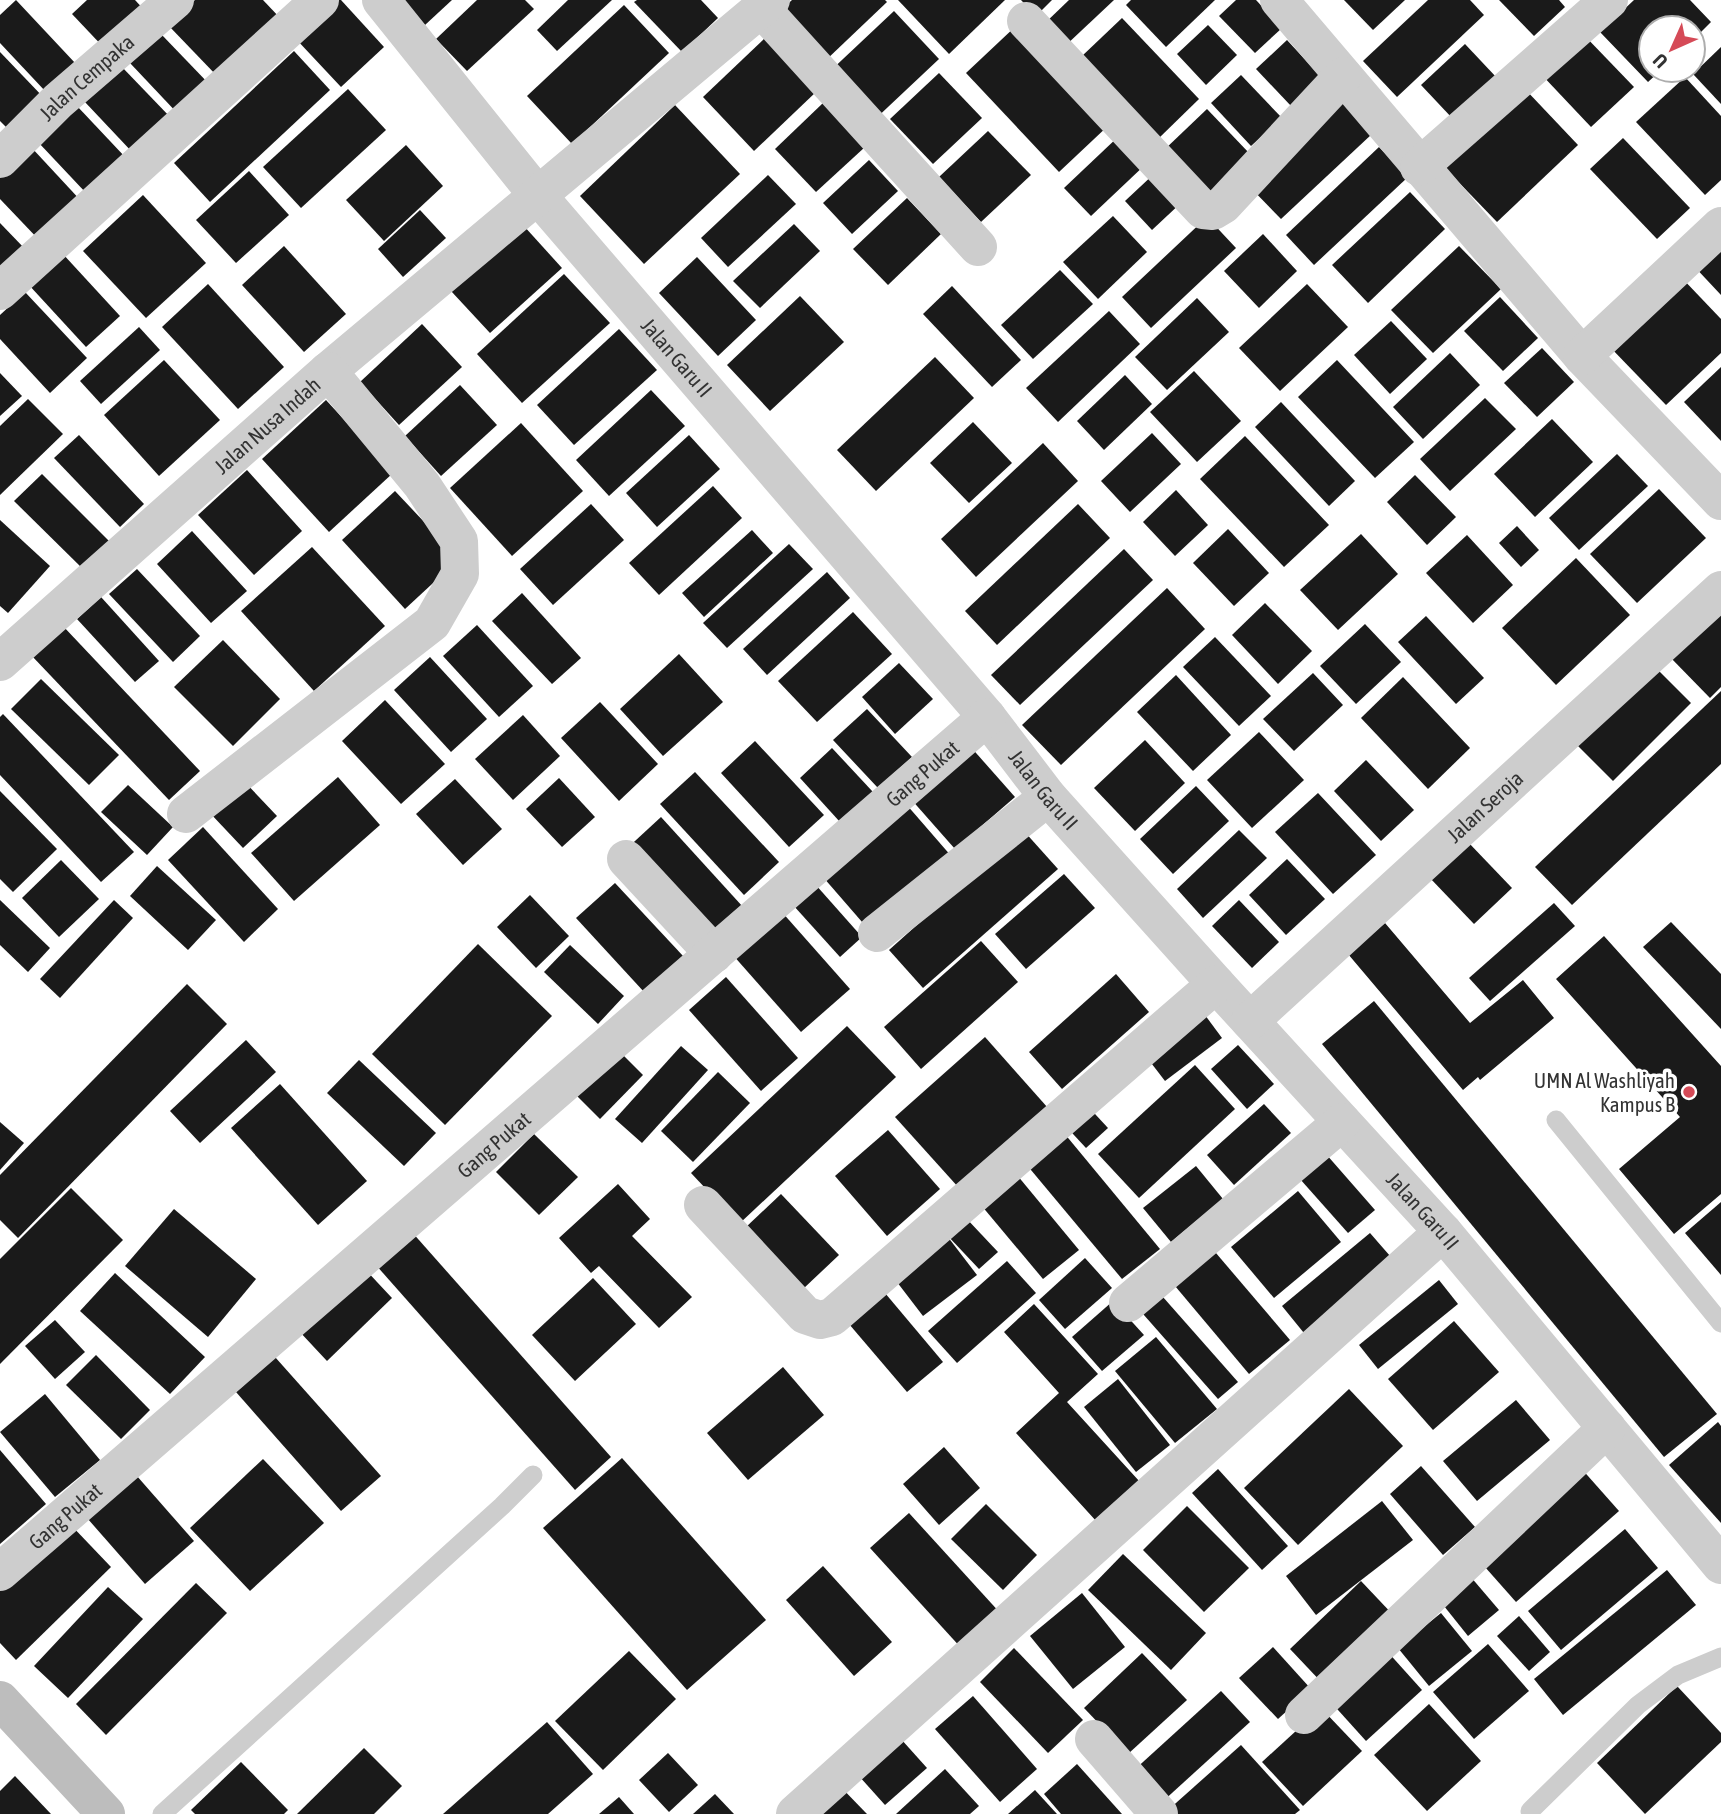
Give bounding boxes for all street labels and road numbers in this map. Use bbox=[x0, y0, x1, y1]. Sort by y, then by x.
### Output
street label: Jalan Cempaka bbox=[34, 29, 138, 125]
street label: Jalan Garu II bbox=[637, 313, 717, 401]
street label: Jalan Nusa Indah bbox=[209, 372, 325, 478]
street label: Gang Pukat bbox=[881, 735, 963, 811]
street label: Jalan Garu II bbox=[1004, 745, 1083, 834]
street label: Jalan Seroja bbox=[1442, 766, 1527, 847]
street label: Gang Pukat bbox=[452, 1106, 535, 1183]
street label: Jalan Garu II bbox=[1382, 1167, 1464, 1254]
street label: Gang Pukat bbox=[24, 1478, 106, 1554]

